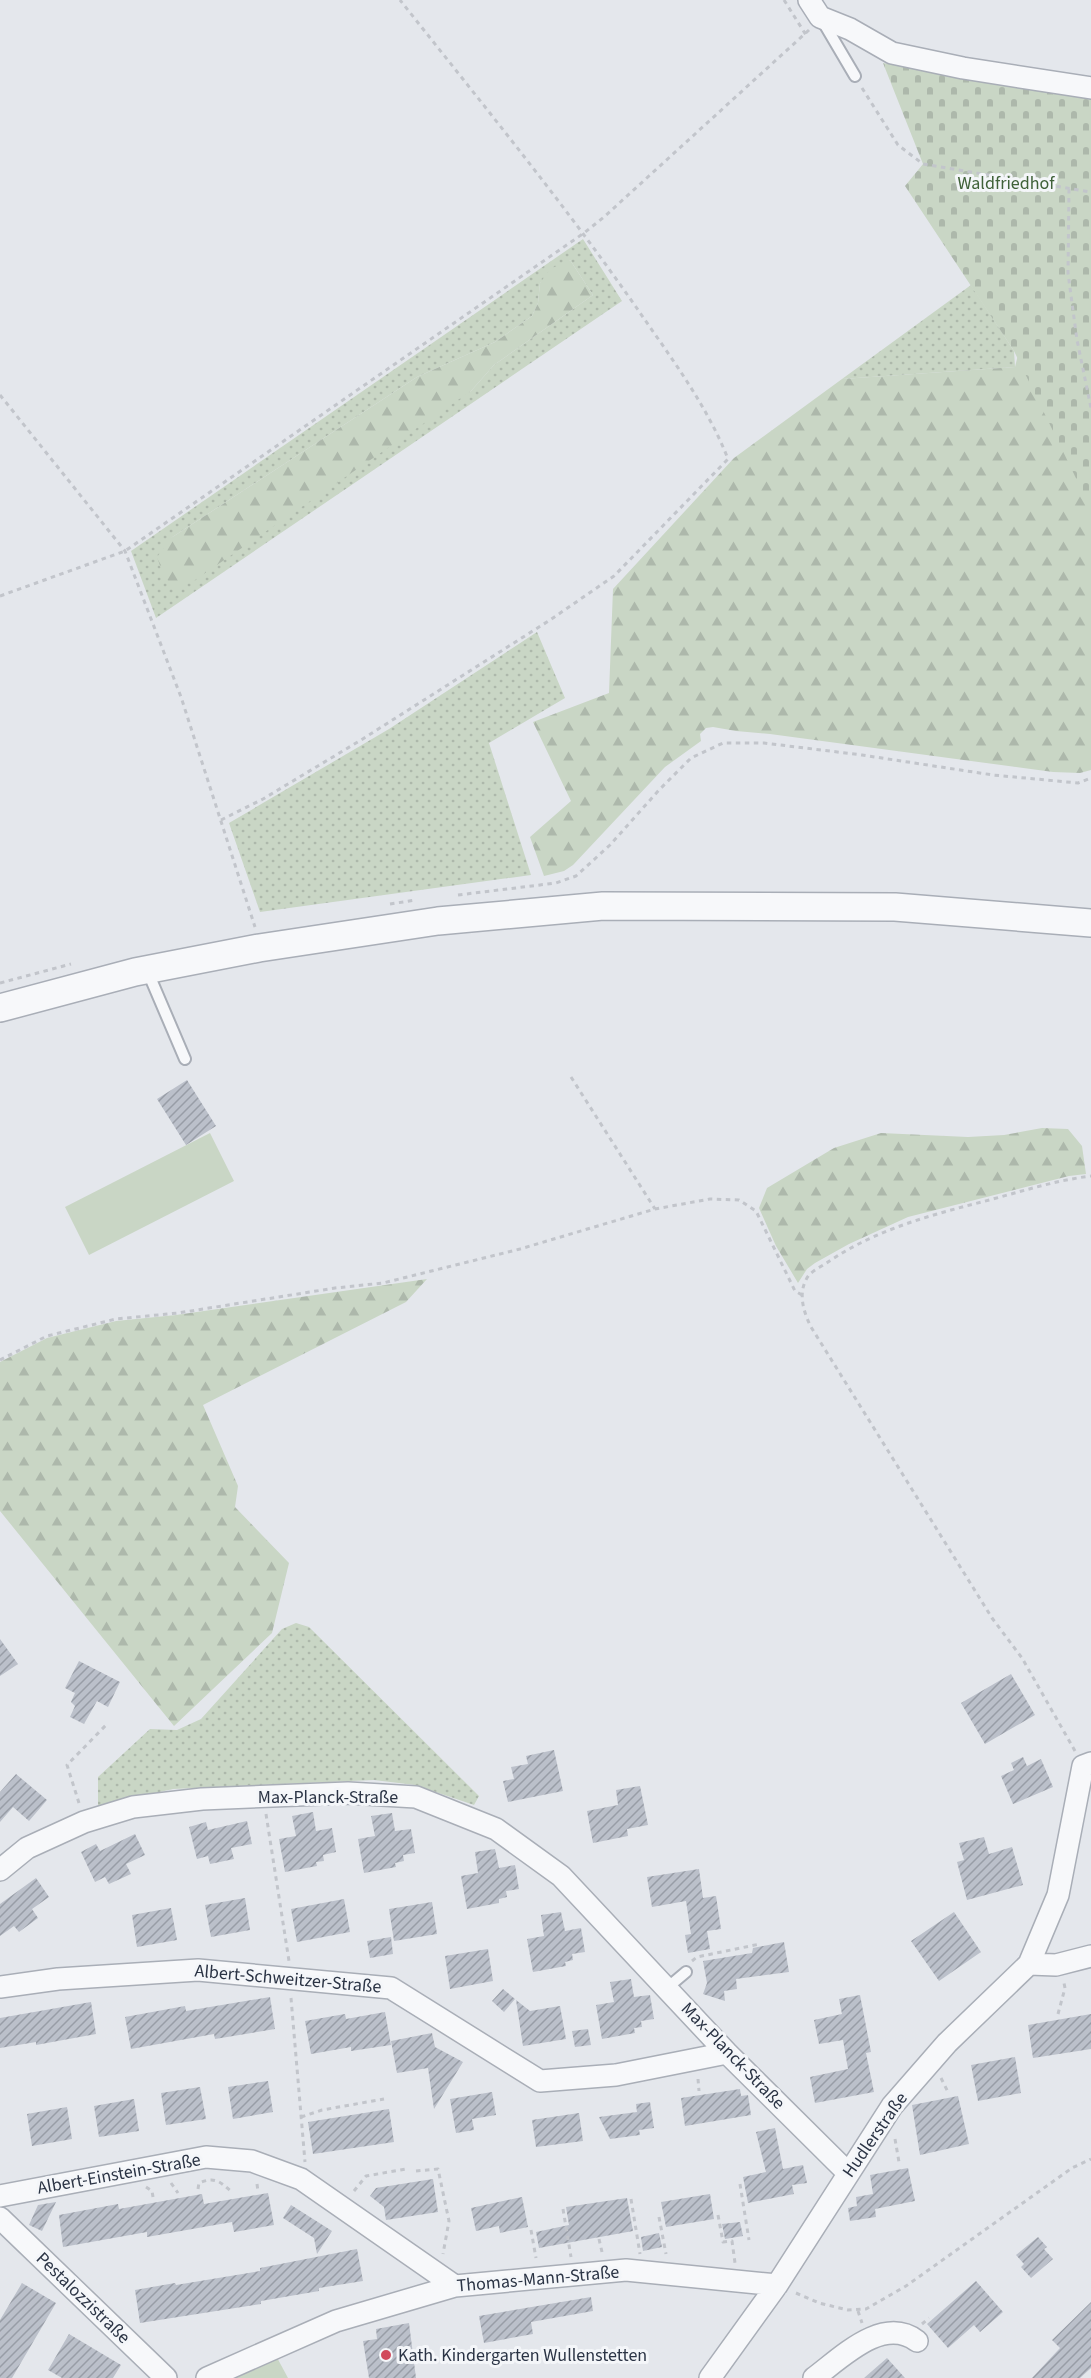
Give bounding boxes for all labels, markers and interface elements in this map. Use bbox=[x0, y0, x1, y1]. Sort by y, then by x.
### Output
park label: Waldfriedhof bbox=[957, 171, 1055, 196]
street label: Max-Planck-Straße bbox=[258, 1785, 398, 1810]
street label: Albert-Schweitzer-Straße bbox=[194, 1958, 382, 2000]
street label: Max-Planck-Straße bbox=[675, 1997, 791, 2115]
street label: Hudlerstraße bbox=[836, 2087, 914, 2183]
street label: Albert-Einstein-Straße bbox=[35, 2147, 203, 2201]
street label: Pestalozzistraße bbox=[30, 2247, 136, 2349]
street label: Thomas-Mann-Straße bbox=[456, 2259, 620, 2299]
place label: Kath. Kindergarten Wullenstetten bbox=[398, 2343, 647, 2368]
marker: Kath. Kindergarten Wullenstetten bbox=[379, 2348, 393, 2362]

